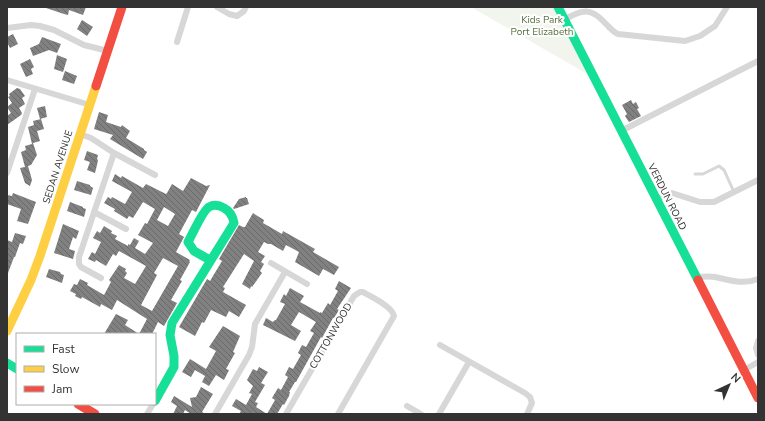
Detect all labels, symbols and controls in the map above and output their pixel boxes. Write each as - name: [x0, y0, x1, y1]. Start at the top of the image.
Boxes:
- park label: Kids Park Port Elizabeth: [511, 13, 573, 39]
- street label: SEDAN AVENUE: [40, 128, 77, 206]
- street label: VERDUN ROAD: [644, 160, 690, 233]
- street label: COTTONWOOD: [306, 300, 356, 372]
- legend: [16, 333, 156, 405]
- text: Fast: [52, 341, 75, 357]
- text: Slow: [52, 361, 80, 377]
- north arrow: [709, 365, 749, 405]
- text: N: [727, 370, 744, 386]
- text: Jam: [51, 381, 73, 397]

